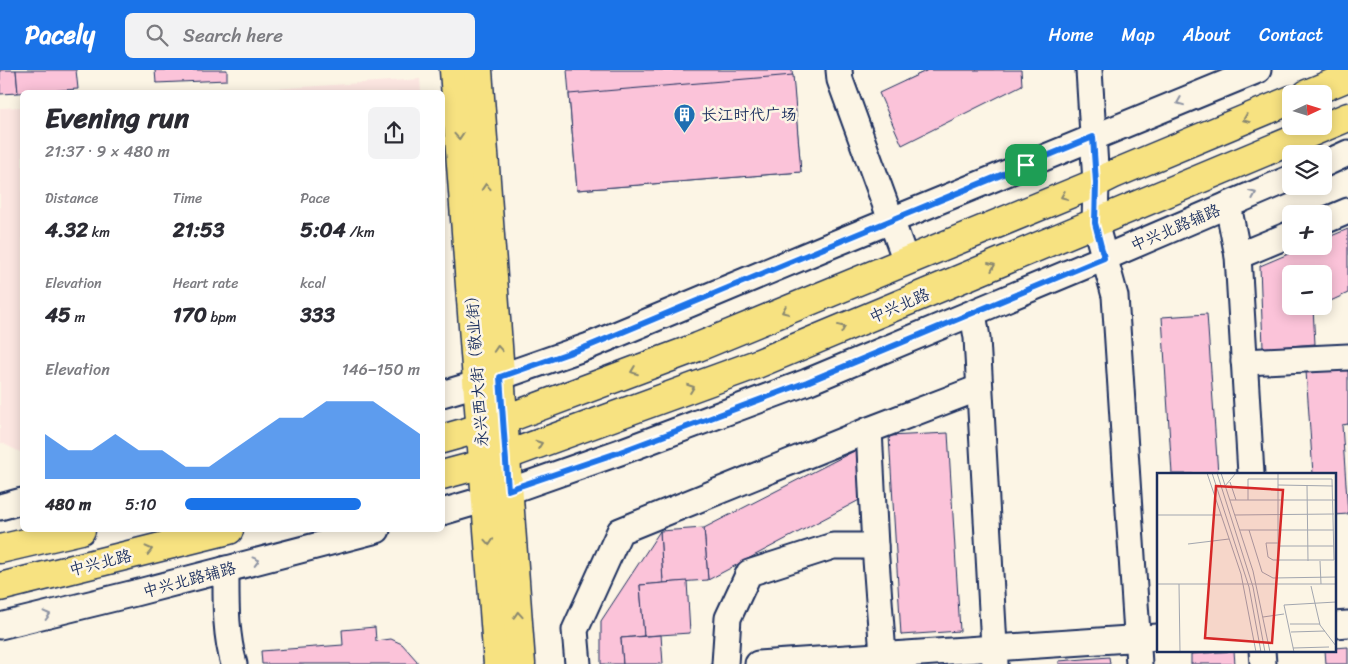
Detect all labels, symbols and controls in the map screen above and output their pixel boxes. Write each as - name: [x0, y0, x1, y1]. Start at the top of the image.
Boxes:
- search box: [125, 13, 475, 58]
- text: Pacely: [25, 14, 95, 56]
- text: Search here: [183, 19, 283, 52]
- text: Home: [1049, 19, 1094, 51]
- text: Map: [1122, 19, 1155, 51]
- text: About: [1183, 19, 1231, 51]
- text: Contact: [1259, 19, 1323, 51]
- icon: search: [143, 21, 171, 49]
- north arrow: [1282, 85, 1332, 135]
- map controls: [1282, 85, 1332, 315]
- text: Evening run: [45, 93, 189, 142]
- one-way arrow: [1176, 96, 1185, 106]
- place label: 长江时代广场: [701, 100, 797, 129]
- building icon: 长江时代广场: [673, 102, 697, 133]
- button: share: [368, 107, 420, 159]
- one-way arrow: [1242, 113, 1251, 123]
- one-way arrow: [453, 132, 464, 140]
- text: 21:37 · 9 × 480 m: [45, 137, 170, 166]
- pin: [1005, 144, 1047, 186]
- button: layers: [1282, 145, 1332, 195]
- icon: arrive: [1012, 151, 1040, 179]
- one-way arrow: [481, 182, 492, 190]
- text: Distance: [45, 186, 98, 211]
- text: Time: [173, 186, 202, 211]
- text: Pace: [300, 186, 330, 211]
- one-way arrow: [1060, 190, 1069, 200]
- one-way arrow: [1248, 190, 1257, 200]
- street label: 中兴北路辅路: [1125, 195, 1225, 260]
- button: +: [1282, 205, 1332, 255]
- text: 4.32: [45, 211, 88, 249]
- text: 21:53: [173, 211, 224, 249]
- text: 5:04: [300, 211, 346, 249]
- text: km: [88, 220, 110, 245]
- text: /km: [346, 220, 375, 245]
- one-way arrow: [987, 261, 996, 272]
- button: −: [1282, 265, 1332, 315]
- text: Elevation: [45, 271, 102, 296]
- text: Heart rate: [173, 271, 238, 296]
- text: kcal: [300, 271, 326, 296]
- street label: 中兴北路: [864, 280, 934, 331]
- street label: 永兴西大街（敬业街）: [456, 286, 497, 448]
- text: 45: [45, 296, 71, 334]
- text: 170: [173, 296, 207, 334]
- text: 333: [300, 296, 335, 334]
- text: m: [71, 305, 85, 330]
- text: bpm: [207, 305, 236, 330]
- one-way arrow: [781, 305, 790, 315]
- one-way arrow: [837, 324, 846, 335]
- one-way arrow: [493, 344, 504, 352]
- text: Elevation: [45, 355, 110, 384]
- text: 146–150 m: [342, 355, 420, 384]
- one-way arrow: [630, 365, 638, 375]
- one-way arrow: [687, 384, 695, 394]
- one-way arrow: [534, 440, 542, 450]
- inset map: [1157, 473, 1336, 652]
- text: 480 m: [45, 490, 91, 519]
- text: 5:10: [125, 490, 157, 519]
- one-way arrow: [483, 539, 494, 547]
- street label: 中兴北路: [66, 541, 135, 584]
- one-way arrow: [145, 545, 154, 556]
- street label: 中兴北路辅路: [139, 553, 239, 606]
- one-way arrow: [251, 557, 259, 567]
- one-way arrow: [43, 610, 51, 620]
- one-way arrow: [512, 611, 523, 619]

